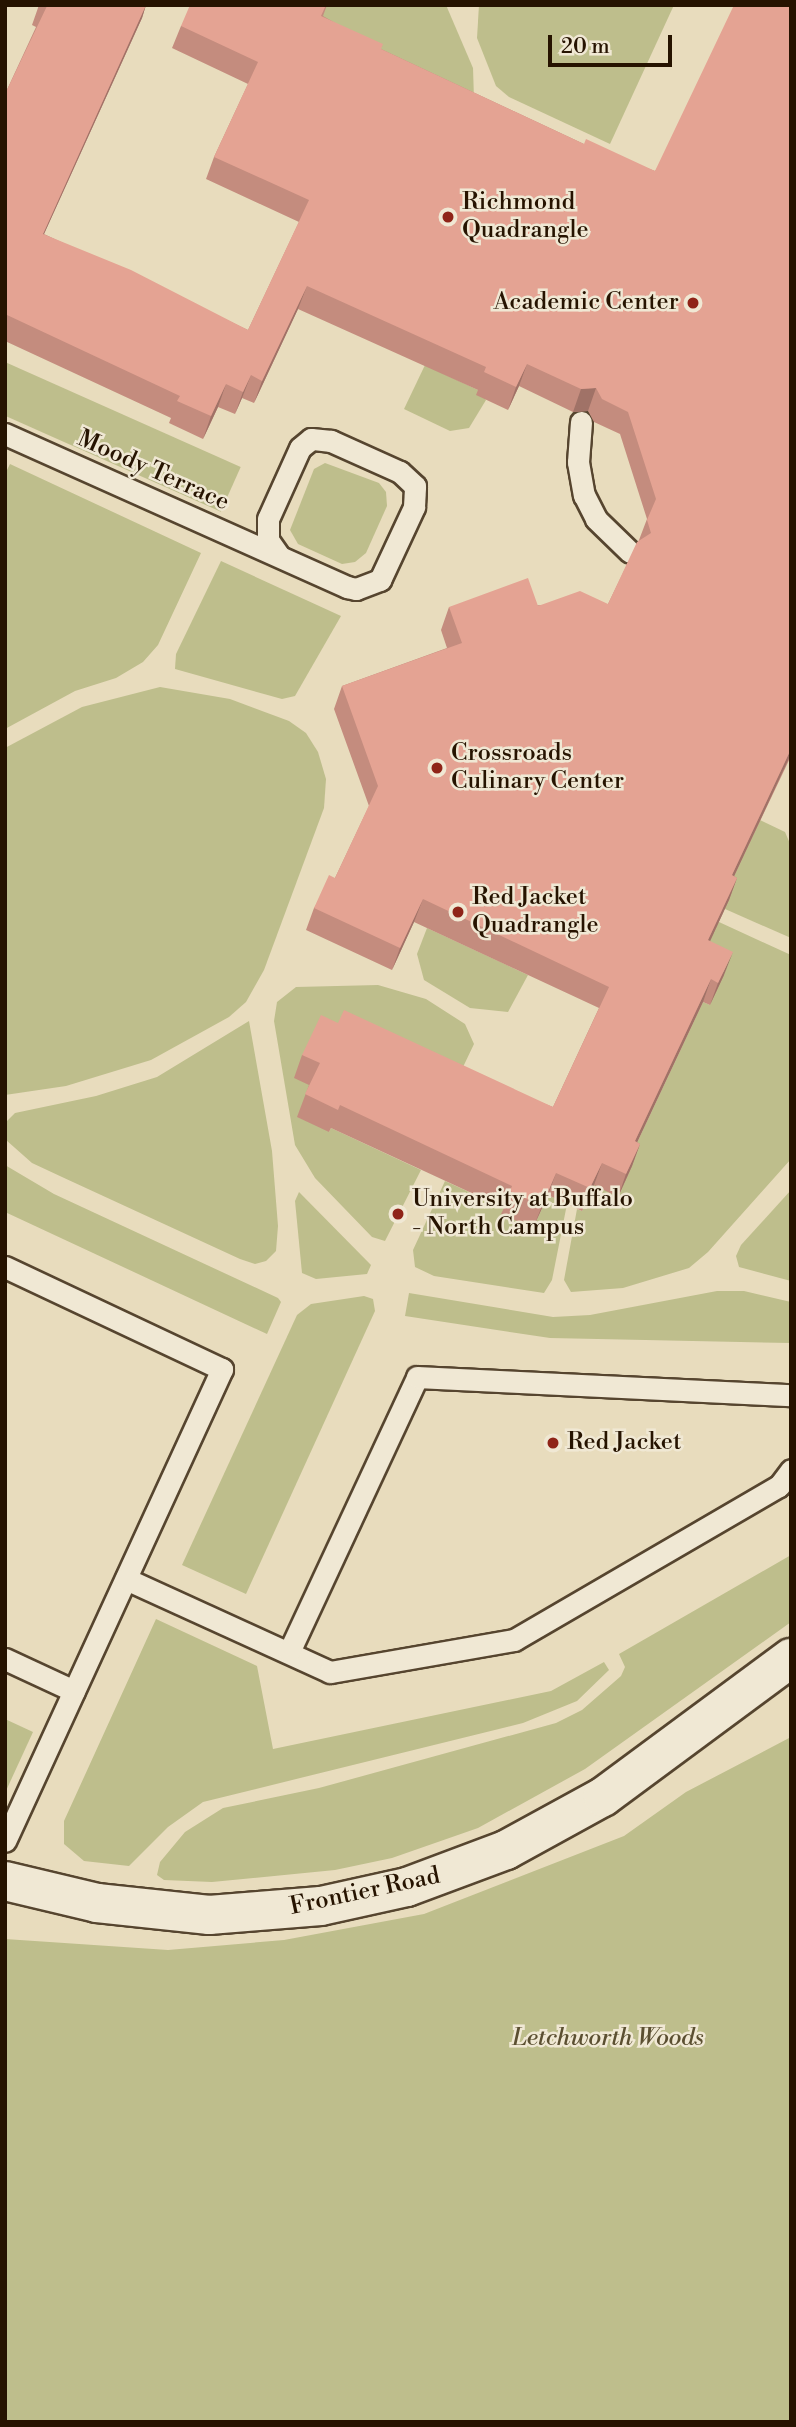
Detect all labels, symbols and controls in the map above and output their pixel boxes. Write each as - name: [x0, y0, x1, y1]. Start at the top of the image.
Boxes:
- scale bar: [551, 21, 675, 65]
- text: 20 m: [561, 34, 610, 60]
- place label: Richmond Quadrangle: [462, 189, 589, 245]
- marker: Richmond Quadrangle: [440, 209, 456, 225]
- place label: Academic Center: [493, 289, 679, 317]
- marker: Academic Center: [685, 295, 701, 311]
- street label: Moody Terrace: [73, 425, 233, 517]
- place label: Crossroads Culinary Center: [451, 740, 624, 796]
- marker: Crossroads Culinary Center: [429, 760, 445, 776]
- place label: Red Jacket Quadrangle: [472, 884, 599, 940]
- marker: Red Jacket Quadrangle: [450, 904, 466, 920]
- place label: University at Buffalo - North Campus: [412, 1186, 633, 1242]
- marker: University at Buffalo - North Campus: [390, 1206, 406, 1222]
- place label: Red Jacket: [567, 1429, 681, 1457]
- marker: Red Jacket: [545, 1435, 561, 1451]
- street label: Frontier Road: [287, 1862, 443, 1922]
- park label: Letchworth Woods: [512, 2025, 704, 2053]

